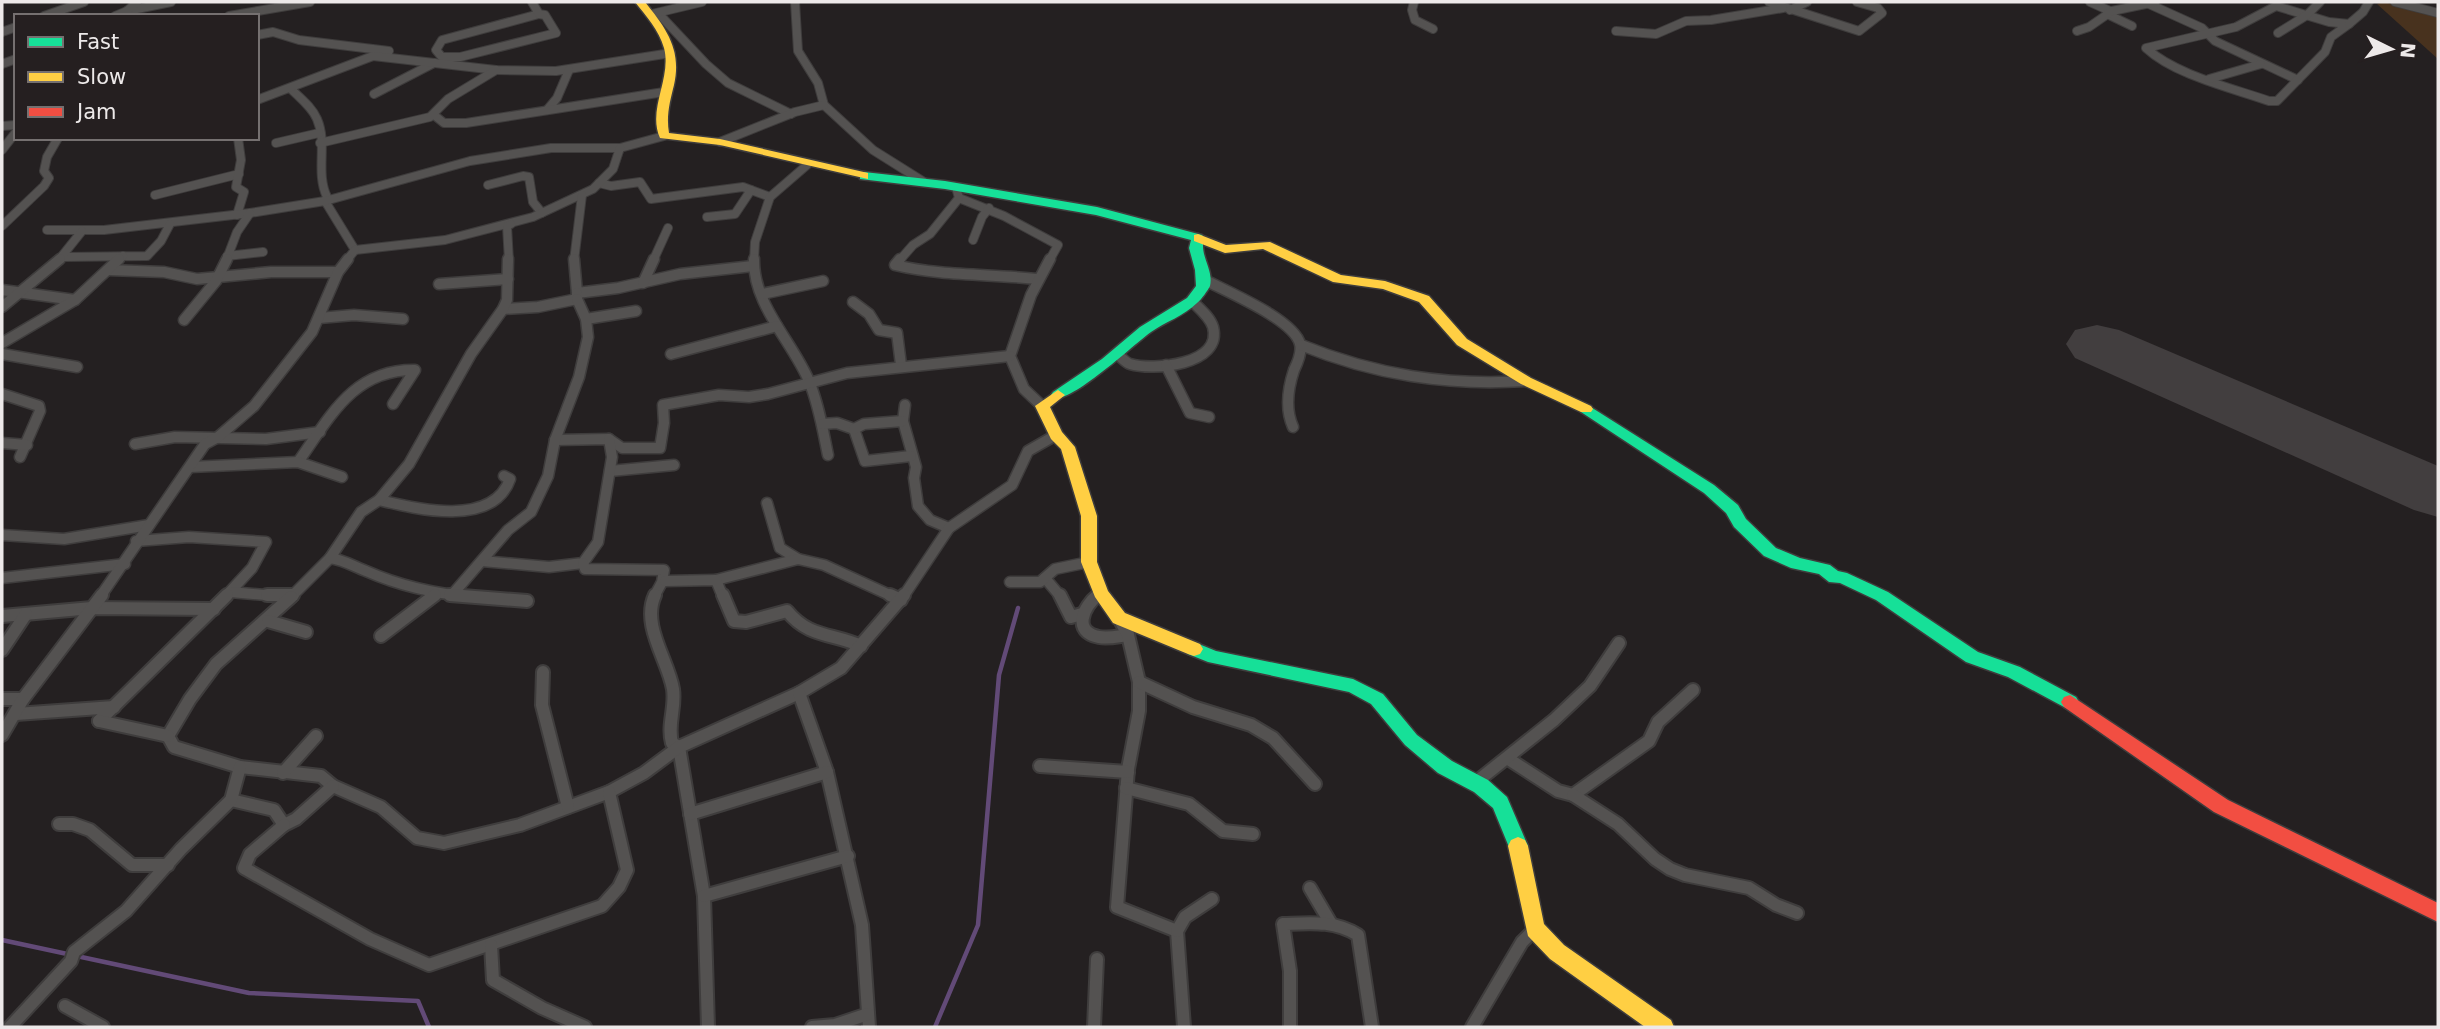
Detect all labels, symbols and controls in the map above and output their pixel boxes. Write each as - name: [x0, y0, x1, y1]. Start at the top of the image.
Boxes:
- legend: [14, 14, 259, 140]
- north arrow: [2356, 14, 2426, 84]
- text: Fast: [77, 30, 119, 54]
- text: N: [2396, 42, 2420, 59]
- text: Slow: [77, 65, 126, 89]
- text: Jam: [75, 100, 117, 124]

